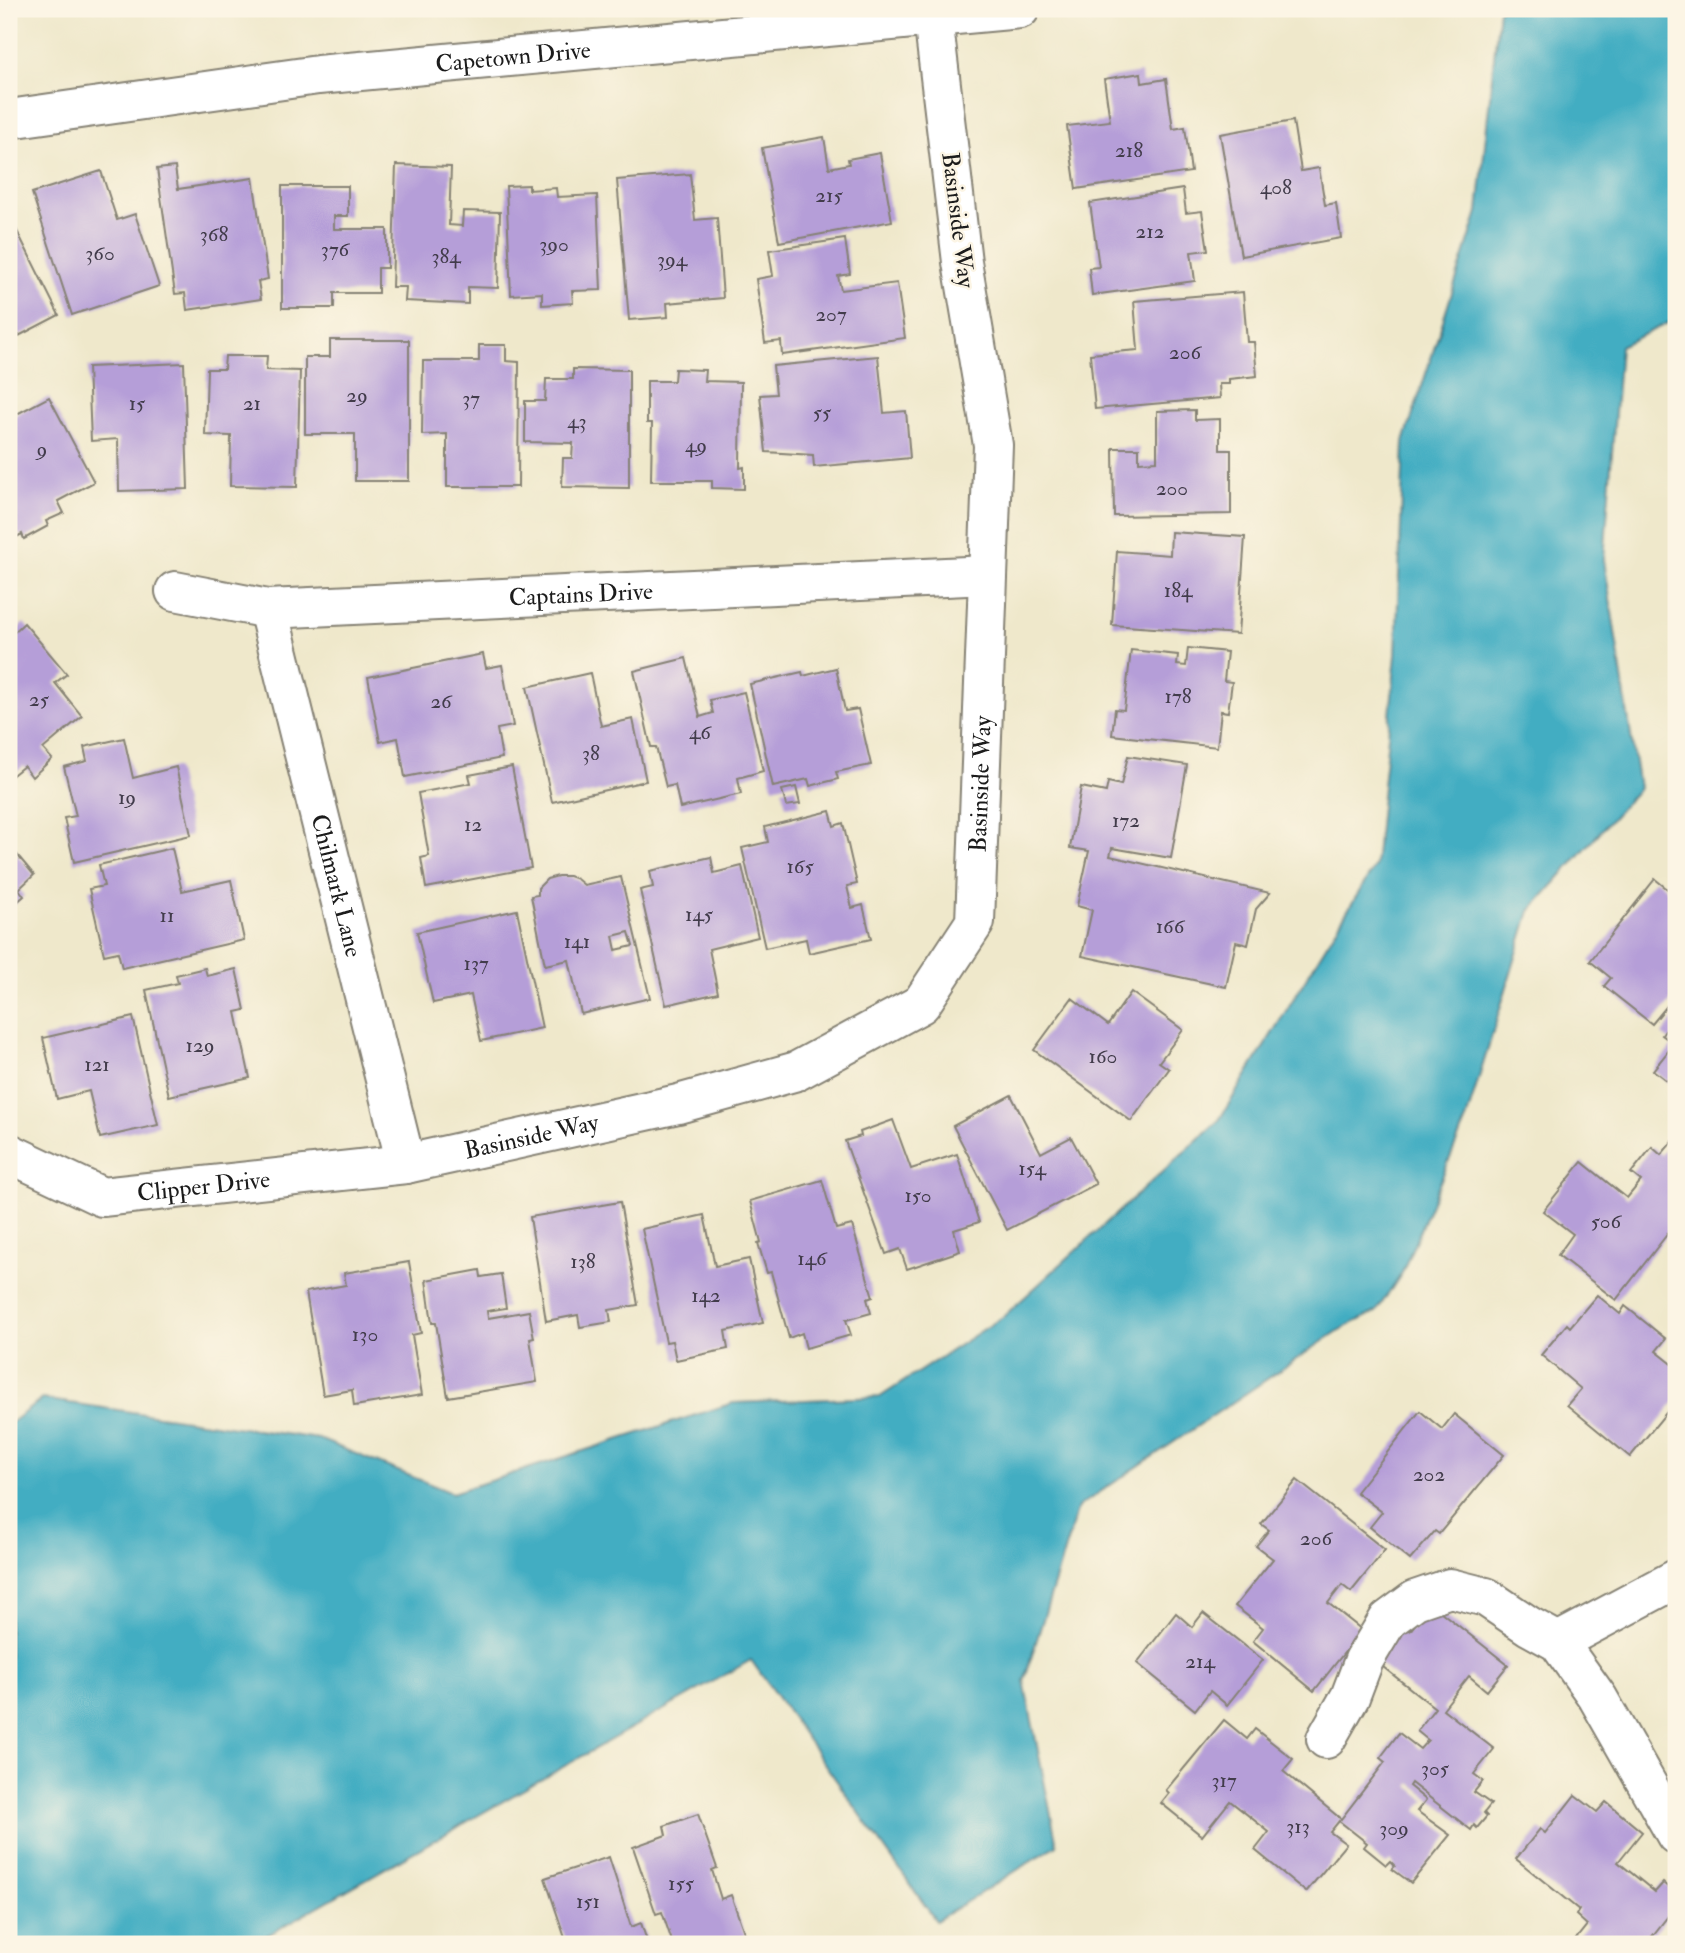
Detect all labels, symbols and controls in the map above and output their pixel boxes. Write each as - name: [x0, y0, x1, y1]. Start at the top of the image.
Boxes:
- street label: Capetown Drive: [434, 34, 592, 79]
- house number: 218: [1115, 137, 1143, 164]
- street label: Basinside Way: [934, 150, 982, 290]
- house number: 408: [1260, 174, 1292, 201]
- house number: 215: [815, 182, 843, 209]
- house number: 212: [1136, 218, 1164, 245]
- house number: 368: [200, 221, 228, 248]
- house number: 390: [539, 231, 569, 258]
- house number: 376: [321, 236, 351, 263]
- house number: 360: [85, 240, 115, 267]
- house number: 384: [431, 243, 462, 270]
- house number: 394: [657, 246, 689, 273]
- house number: 207: [815, 301, 847, 328]
- house number: 206: [1169, 339, 1202, 366]
- house number: 29: [346, 382, 368, 409]
- house number: 37: [462, 385, 480, 412]
- house number: 15: [129, 390, 146, 417]
- house number: 21: [243, 390, 261, 417]
- house number: 55: [813, 399, 832, 426]
- house number: 43: [567, 408, 587, 435]
- house number: 49: [685, 432, 707, 459]
- house number: 9: [35, 436, 47, 463]
- house number: 200: [1156, 475, 1188, 502]
- street label: Captains Drive: [508, 575, 654, 613]
- house number: 184: [1164, 577, 1194, 604]
- house number: 178: [1165, 683, 1192, 710]
- house number: 25: [29, 686, 50, 713]
- house number: 26: [430, 688, 453, 715]
- street label: Basinside Way: [962, 715, 998, 853]
- house number: 46: [689, 719, 712, 746]
- house number: 38: [582, 740, 600, 767]
- house number: 19: [118, 784, 136, 811]
- house number: 172: [1112, 807, 1140, 834]
- street label: Chilmark Lane: [304, 811, 369, 960]
- house number: 12: [464, 811, 482, 838]
- house number: 165: [786, 853, 814, 880]
- house number: 145: [685, 901, 714, 928]
- house number: 11: [160, 902, 175, 929]
- house number: 166: [1156, 913, 1186, 940]
- house number: 141: [564, 928, 590, 955]
- house number: 137: [463, 950, 489, 977]
- house number: 129: [186, 1032, 214, 1059]
- house number: 160: [1089, 1043, 1117, 1070]
- house number: 121: [84, 1051, 110, 1078]
- street label: Basinside Way: [461, 1106, 602, 1166]
- house number: 154: [1018, 1155, 1047, 1182]
- street label: Clipper Drive: [136, 1163, 271, 1209]
- house number: 150: [904, 1182, 932, 1209]
- house number: 506: [1591, 1208, 1623, 1235]
- house number: 146: [797, 1245, 828, 1272]
- house number: 138: [570, 1248, 596, 1275]
- house number: 142: [691, 1282, 721, 1309]
- house number: 130: [352, 1321, 378, 1348]
- house number: 202: [1413, 1461, 1445, 1488]
- house number: 206: [1300, 1525, 1333, 1552]
- house number: 214: [1185, 1648, 1216, 1675]
- house number: 305: [1421, 1755, 1450, 1782]
- house number: 317: [1211, 1767, 1237, 1794]
- house number: 313: [1286, 1813, 1310, 1840]
- house number: 309: [1379, 1815, 1409, 1842]
- house number: 155: [668, 1870, 695, 1897]
- house number: 151: [576, 1888, 600, 1915]

